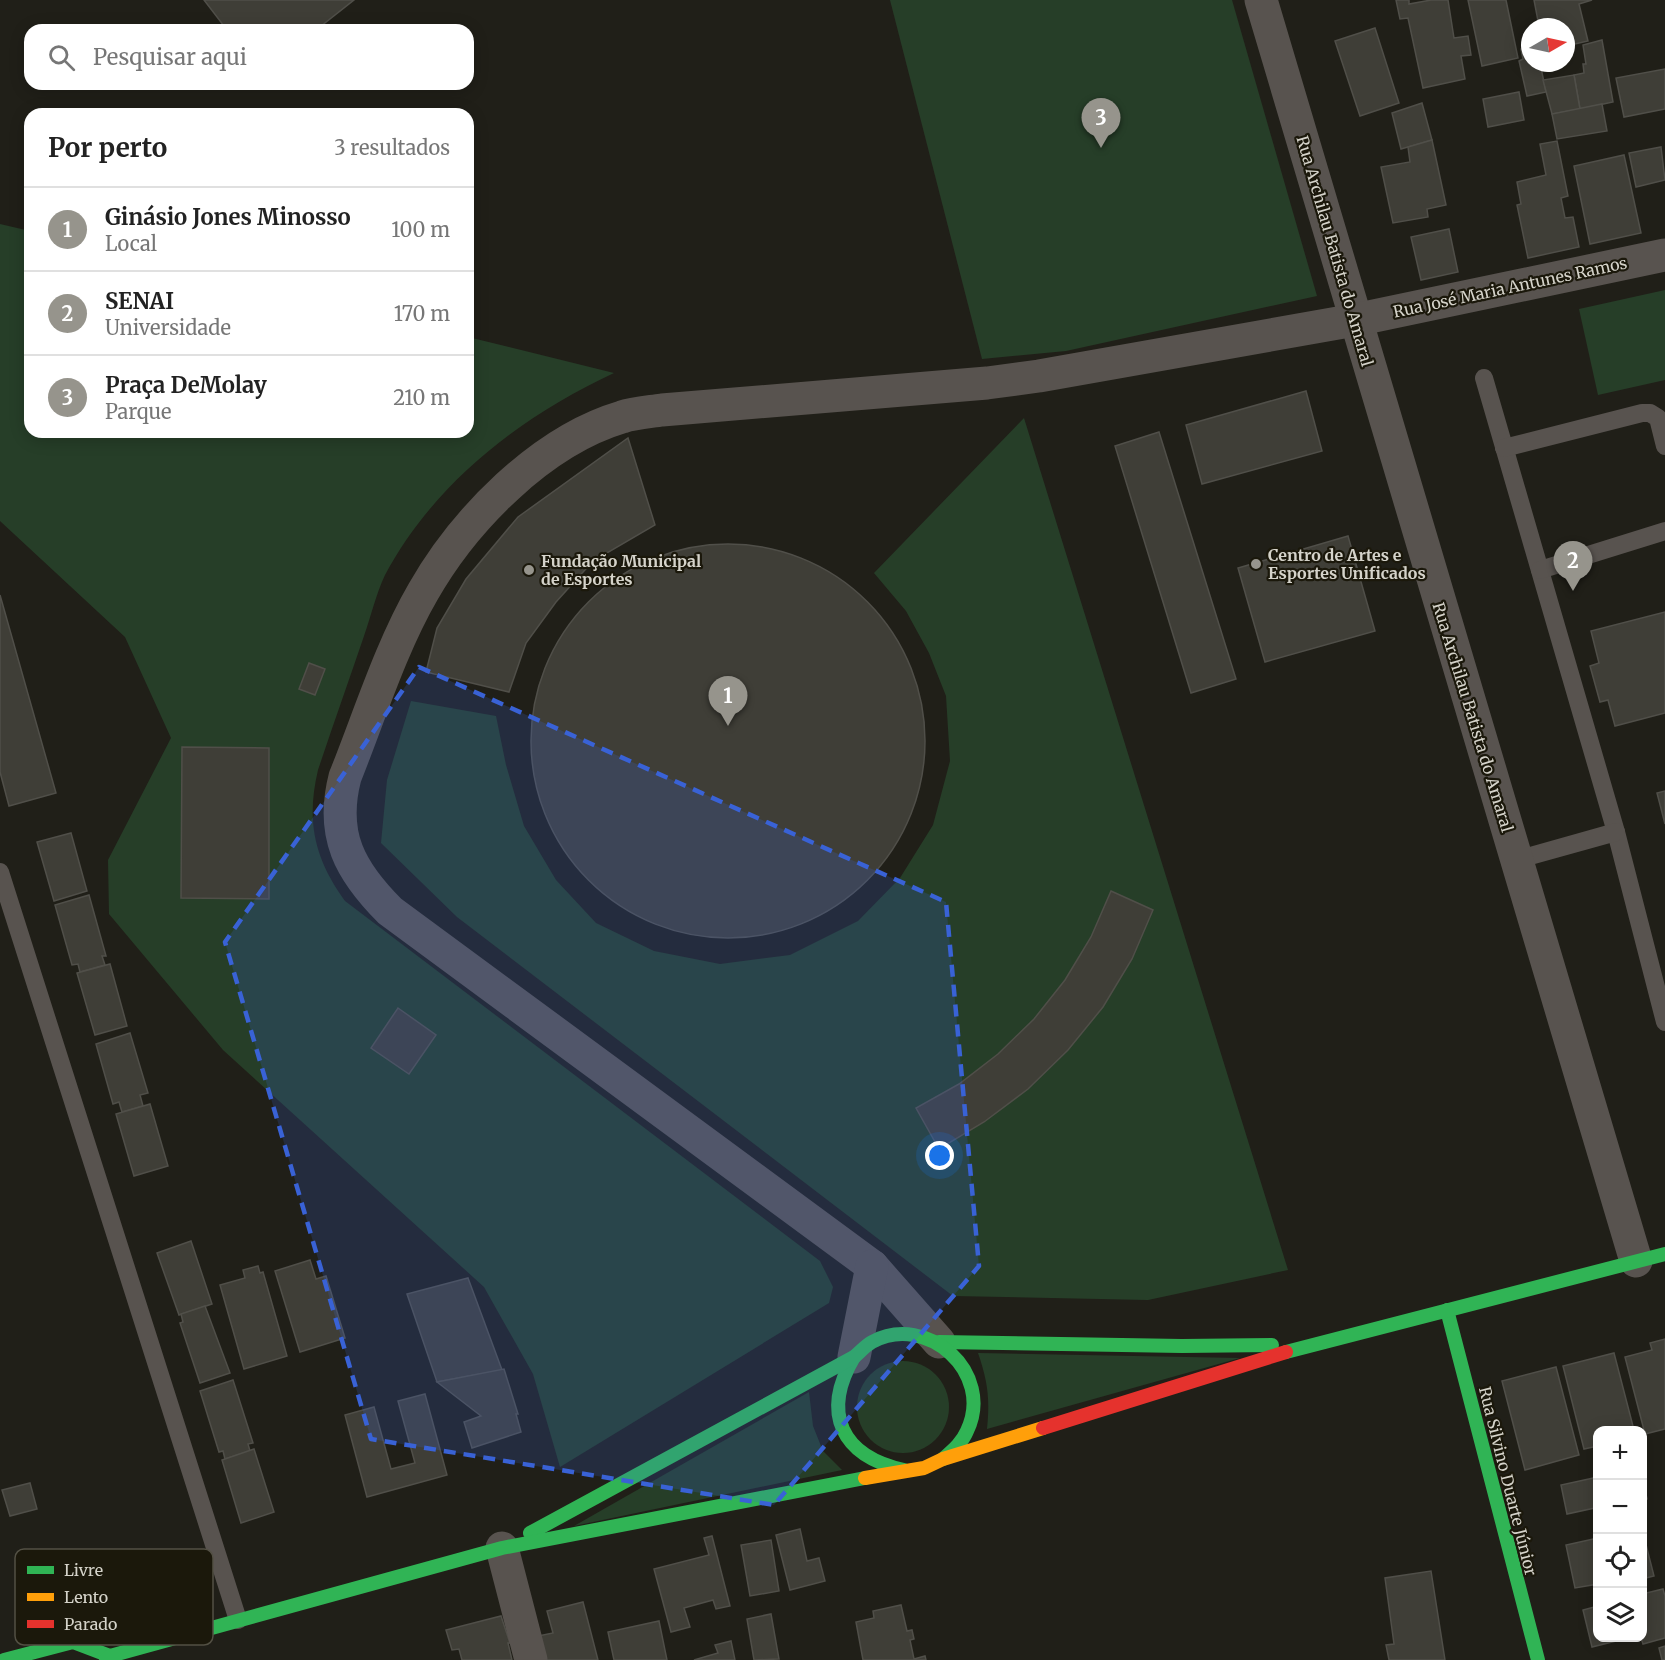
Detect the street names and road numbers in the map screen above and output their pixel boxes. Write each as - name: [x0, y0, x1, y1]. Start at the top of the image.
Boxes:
- street label: Rua Archilau Batista do Amaral: [1292, 133, 1378, 369]
- street label: Rua José Maria Antunes Ramos: [1391, 252, 1629, 322]
- street label: Rua Archilau Batista do Amaral: [1428, 600, 1518, 834]
- street label: Rua Silvino Duarte Júnior: [1475, 1384, 1541, 1578]

